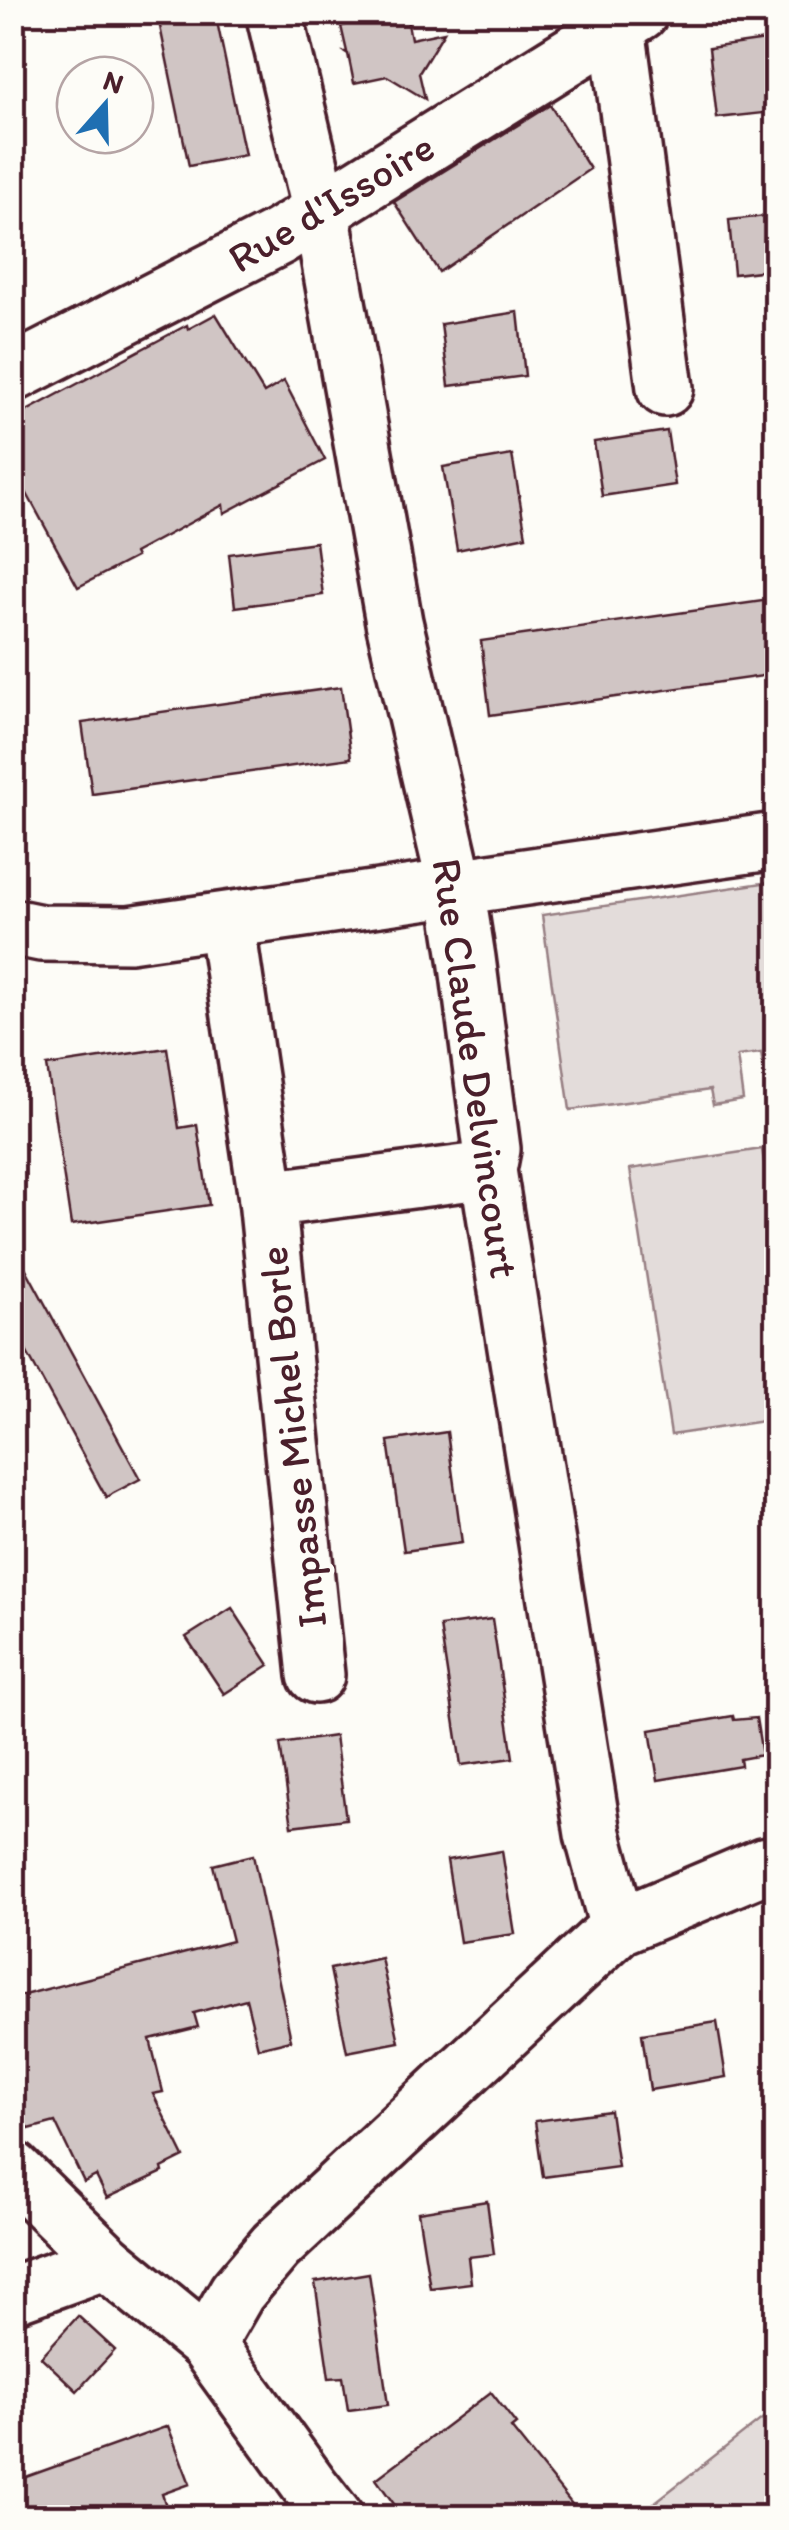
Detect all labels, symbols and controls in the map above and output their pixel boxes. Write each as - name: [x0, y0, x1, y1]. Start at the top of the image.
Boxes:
- north arrow: [55, 55, 155, 155]
- text: N: [99, 62, 128, 101]
- street label: Rue d'Issoire: [219, 121, 443, 283]
- street label: Rue Claude Delvincourt: [421, 855, 531, 1281]
- street label: Impasse Michel Borle: [247, 1244, 337, 1630]

